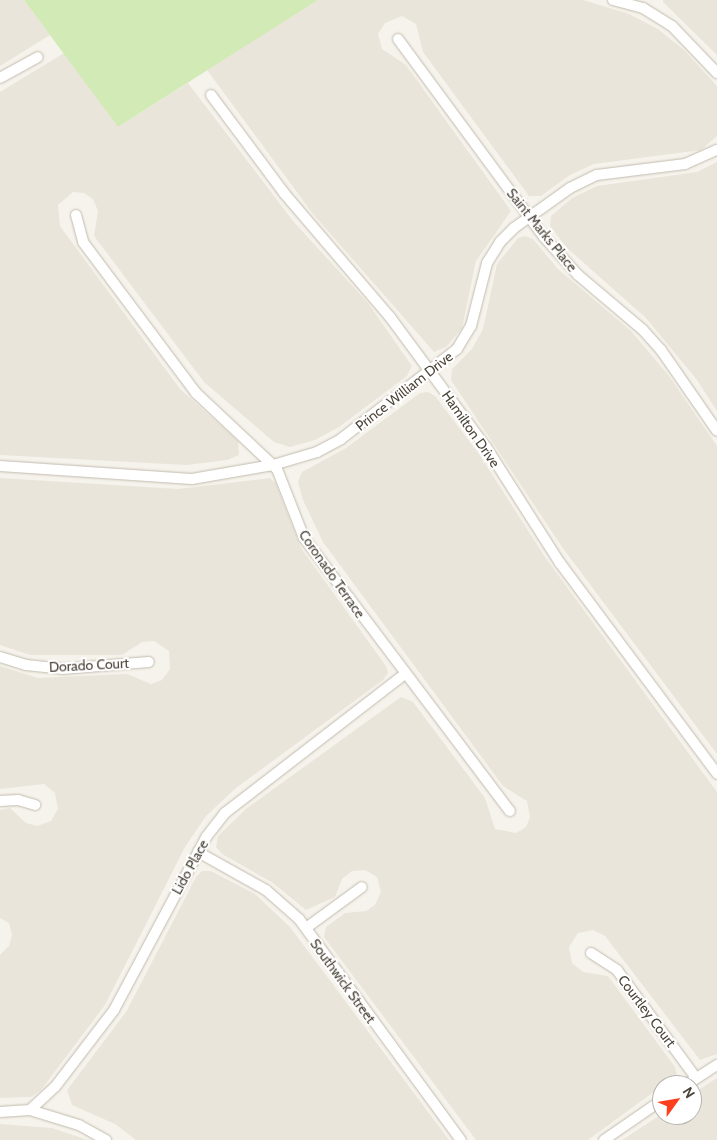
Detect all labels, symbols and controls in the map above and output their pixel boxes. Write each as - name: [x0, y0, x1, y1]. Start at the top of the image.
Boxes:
- street label: Saint Marks Place: [503, 185, 581, 275]
- street label: Prince William Drive: [352, 348, 456, 434]
- street label: Hamilton Drive: [438, 387, 504, 471]
- street label: Coronado Terrace: [295, 527, 369, 621]
- street label: Dorado Court: [49, 655, 129, 675]
- street label: Lido Place: [168, 837, 212, 897]
- street label: Southwick Street: [307, 935, 379, 1027]
- street label: Courtley Court: [614, 972, 680, 1050]
- north arrow: [652, 1075, 702, 1125]
- text: N: [679, 1084, 699, 1102]

